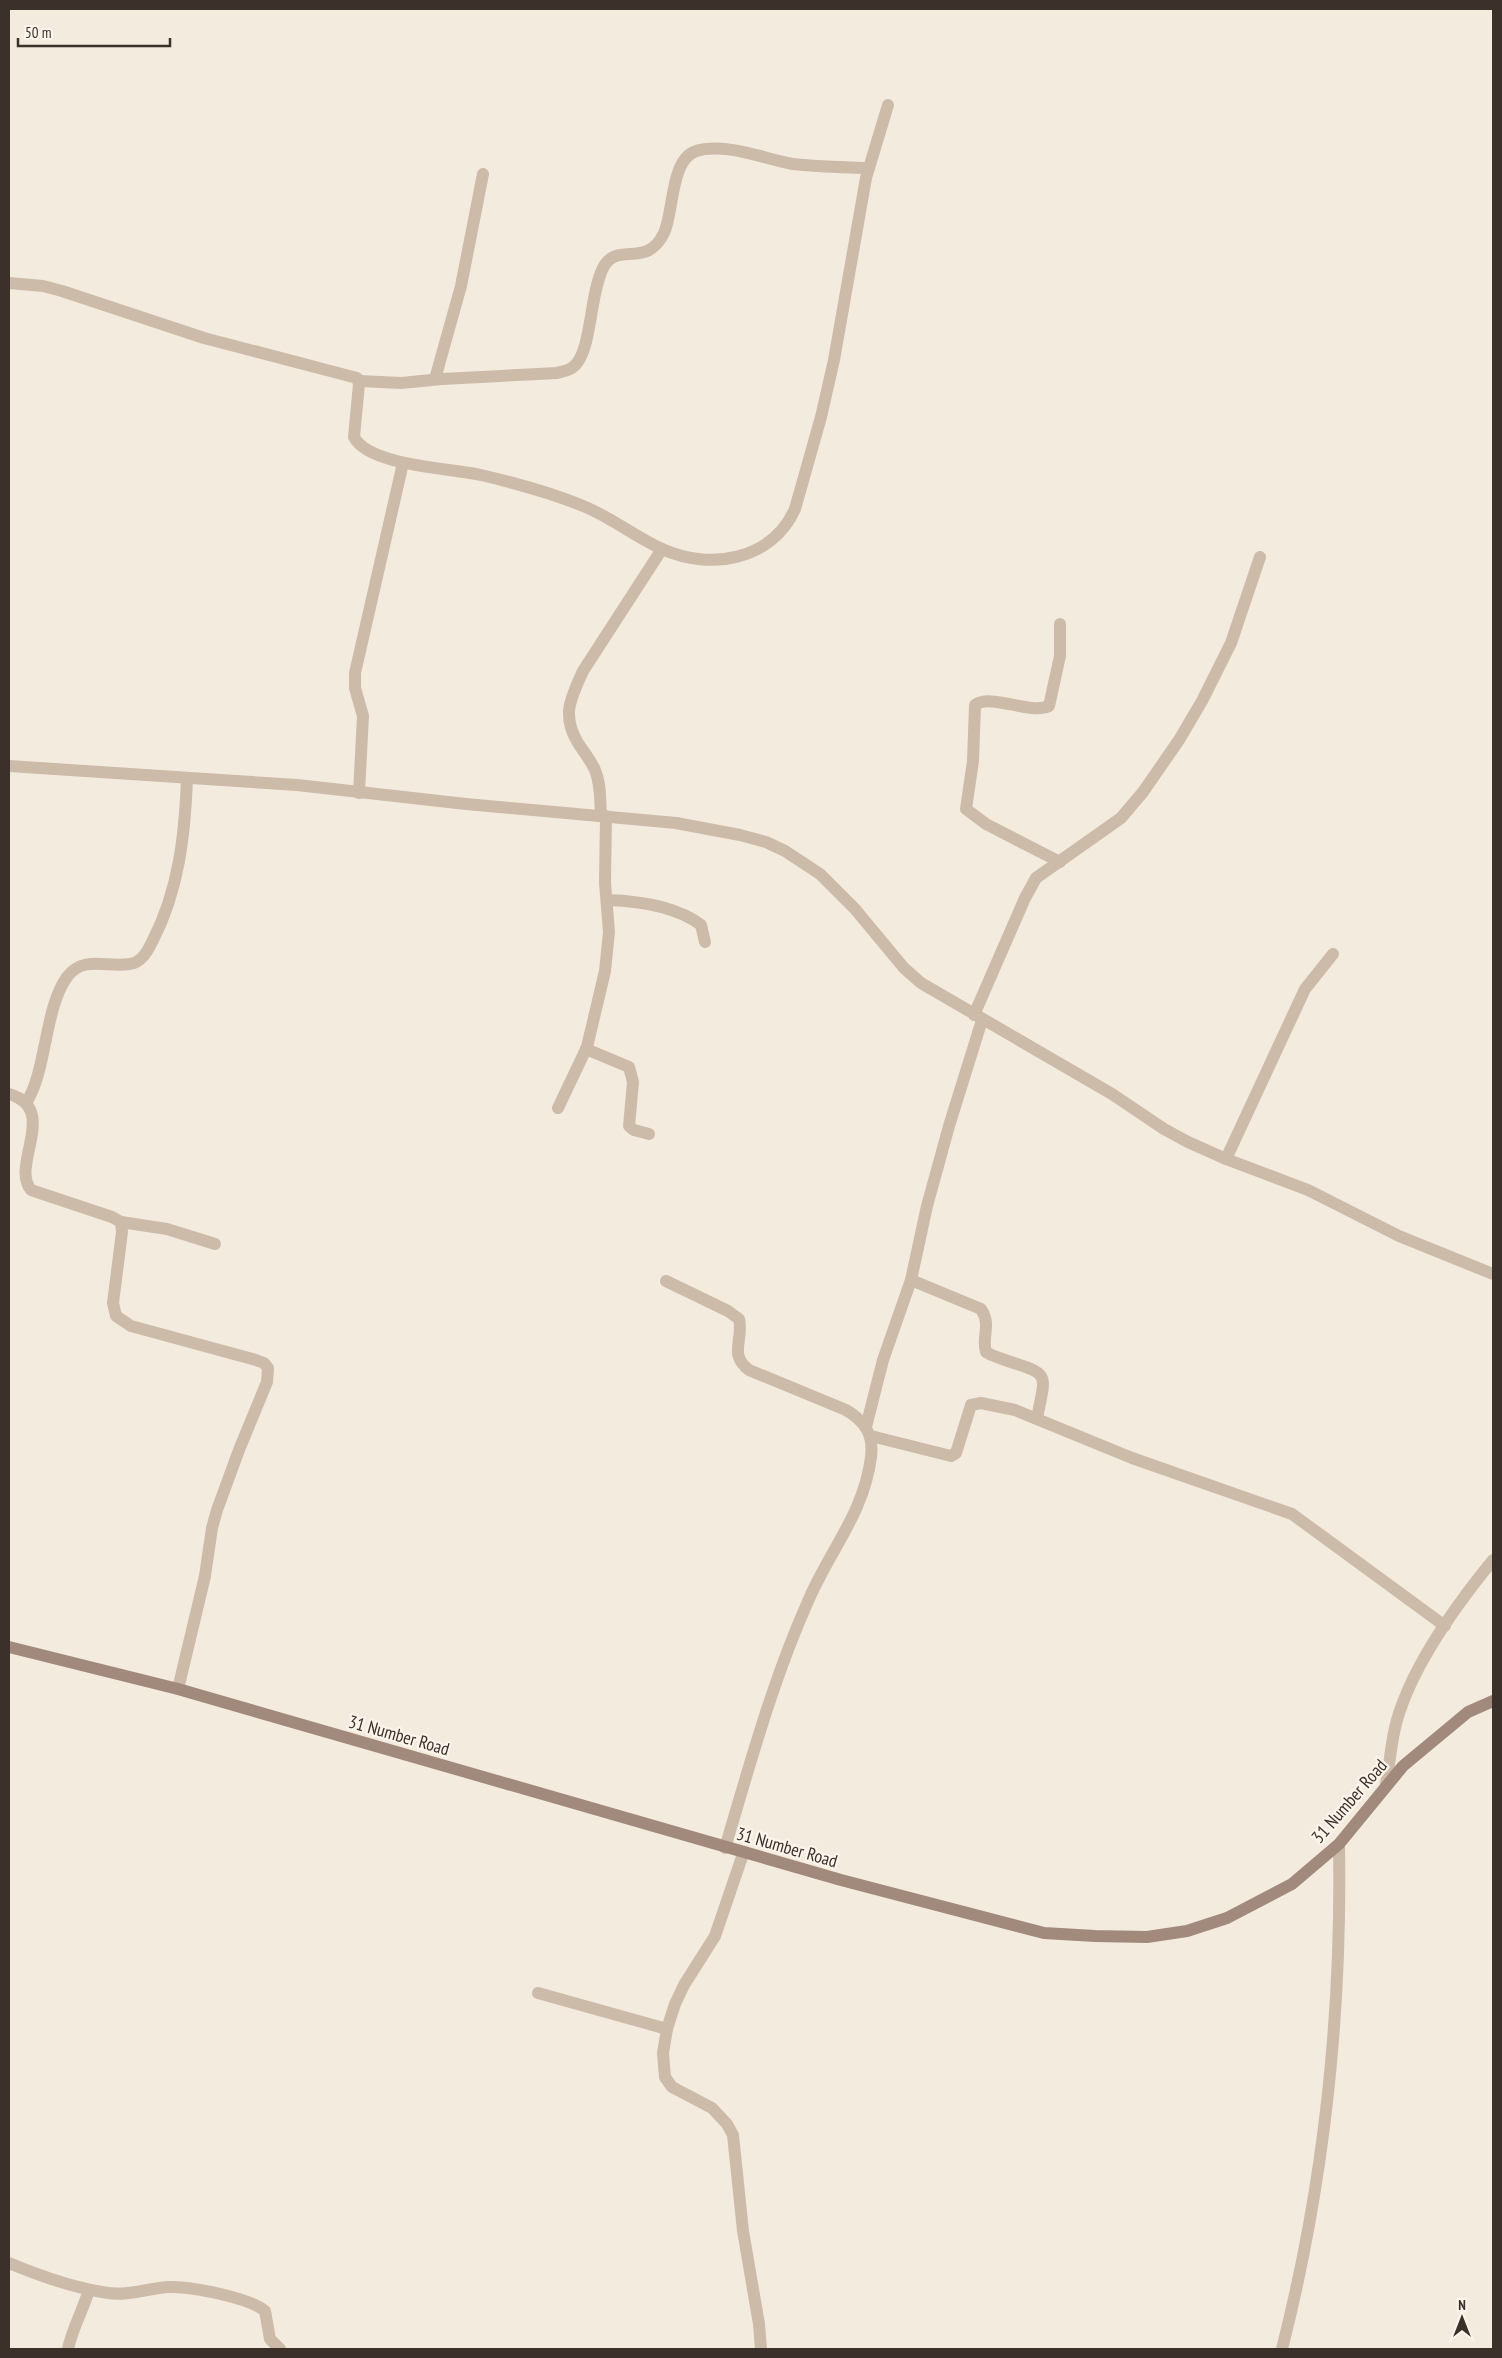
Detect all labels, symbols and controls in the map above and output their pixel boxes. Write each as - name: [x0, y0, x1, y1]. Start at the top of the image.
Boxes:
- scale bar: [18, 15, 170, 47]
- text: 50 m: [25, 23, 51, 42]
- street label: 31 Number Road: [346, 1710, 452, 1760]
- street label: 31 Number Road: [1306, 1754, 1392, 1848]
- street label: 31 Number Road: [734, 1822, 840, 1872]
- north arrow: [1437, 2293, 1487, 2343]
- text: N: [1458, 2296, 1466, 2314]

